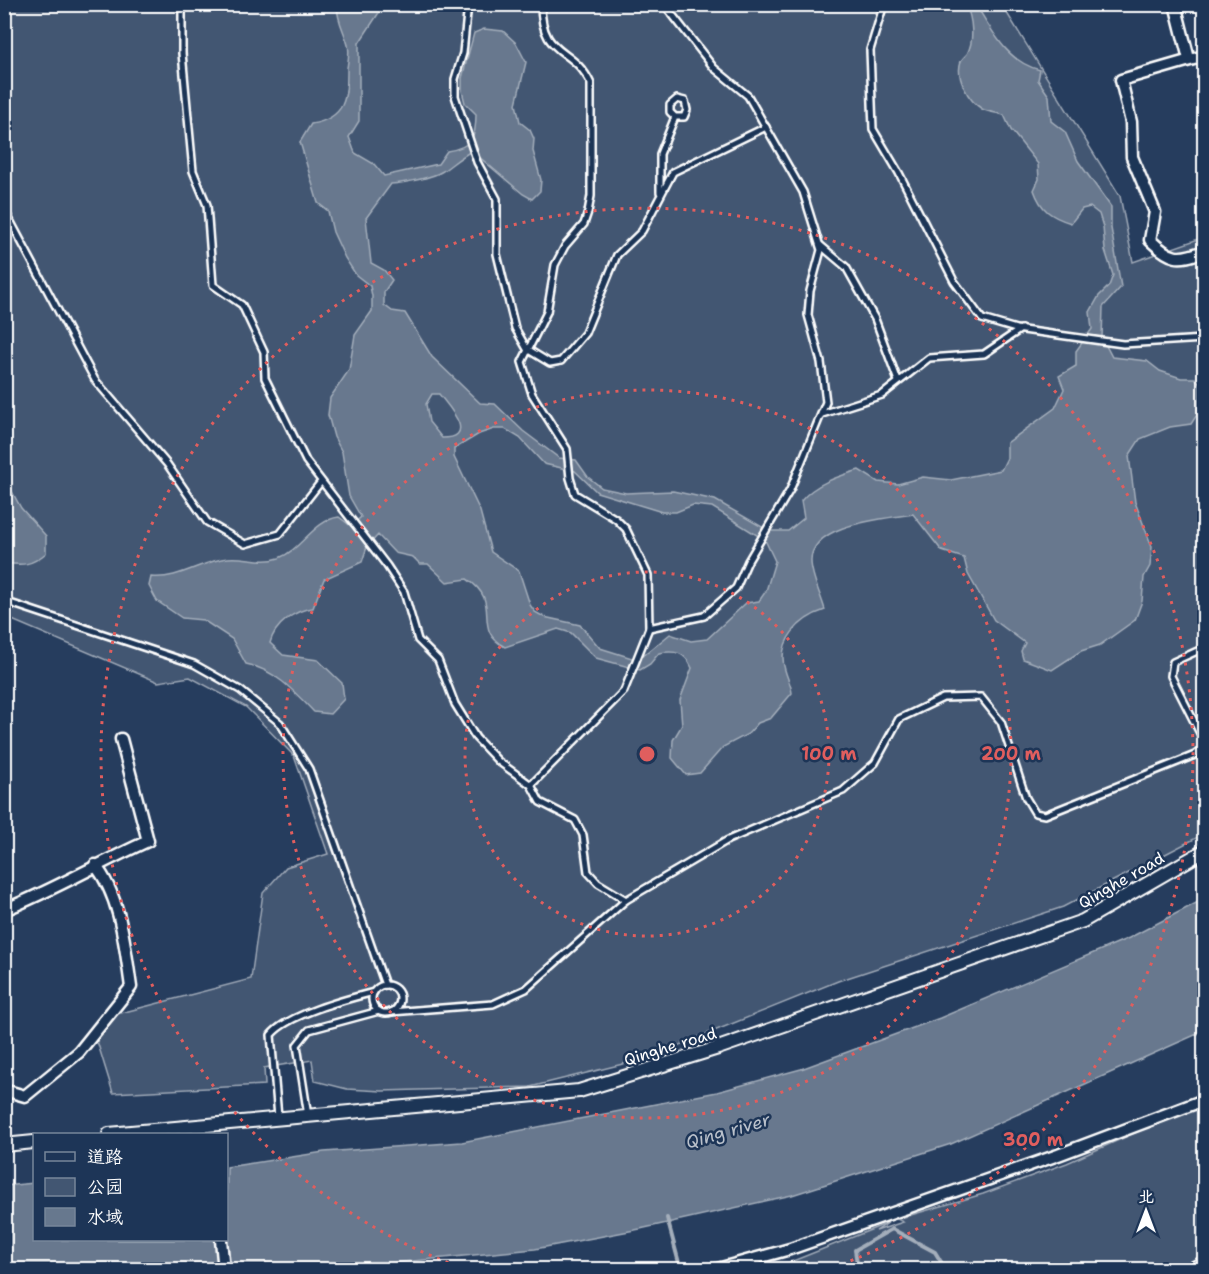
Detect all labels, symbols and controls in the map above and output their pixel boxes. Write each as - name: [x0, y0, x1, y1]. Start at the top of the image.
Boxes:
- text: 100 m: [801, 742, 857, 766]
- text: 200 m: [981, 742, 1042, 766]
- centre of rings: [637, 744, 657, 764]
- street label: Qinghe road: [1074, 847, 1168, 914]
- street label: Qinghe road: [621, 1022, 719, 1071]
- water label: Qing river: [683, 1107, 774, 1155]
- text: 300 m: [1003, 1128, 1064, 1152]
- legend: [33, 1133, 228, 1241]
- text: 道路: [87, 1145, 123, 1169]
- text: 公园: [87, 1175, 123, 1199]
- north arrow: [1116, 1181, 1176, 1241]
- text: 北: [1138, 1186, 1154, 1207]
- text: 水域: [87, 1205, 123, 1229]

